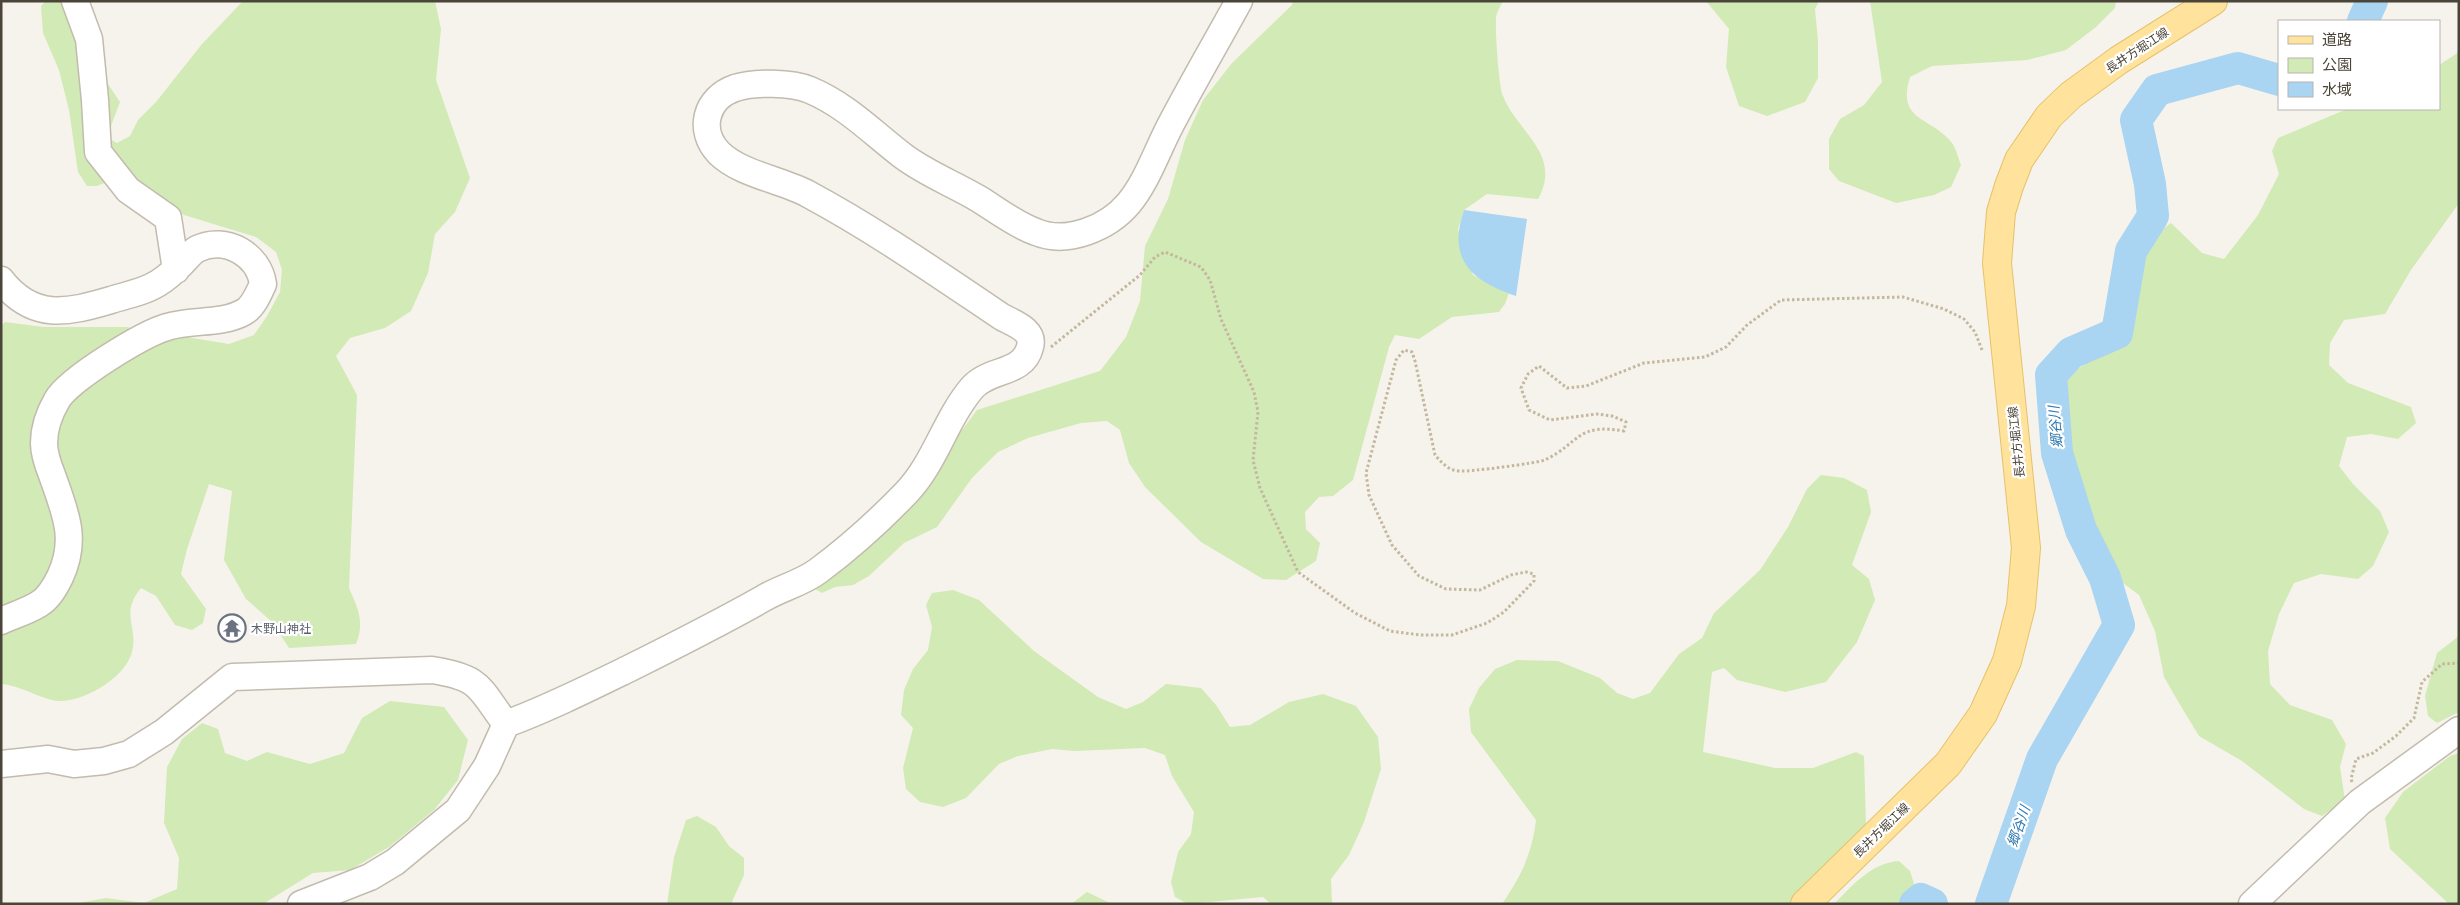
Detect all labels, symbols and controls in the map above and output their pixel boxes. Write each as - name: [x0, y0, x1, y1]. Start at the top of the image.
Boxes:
- legend: [2278, 20, 2440, 110]
- street label: 長井方堀江線: [2103, 24, 2171, 76]
- text: 道路: [2322, 30, 2352, 48]
- text: 公園: [2322, 55, 2352, 73]
- text: 水域: [2322, 80, 2352, 98]
- water label: 郷谷川: [2045, 403, 2065, 449]
- street label: 長井方堀江線: [2005, 405, 2027, 479]
- temple icon: 木野山神社: [217, 613, 247, 643]
- place label: 木野山神社: [251, 621, 311, 636]
- street label: 長井方堀江線: [1850, 800, 1912, 860]
- water label: 郷谷川: [2003, 801, 2034, 849]

